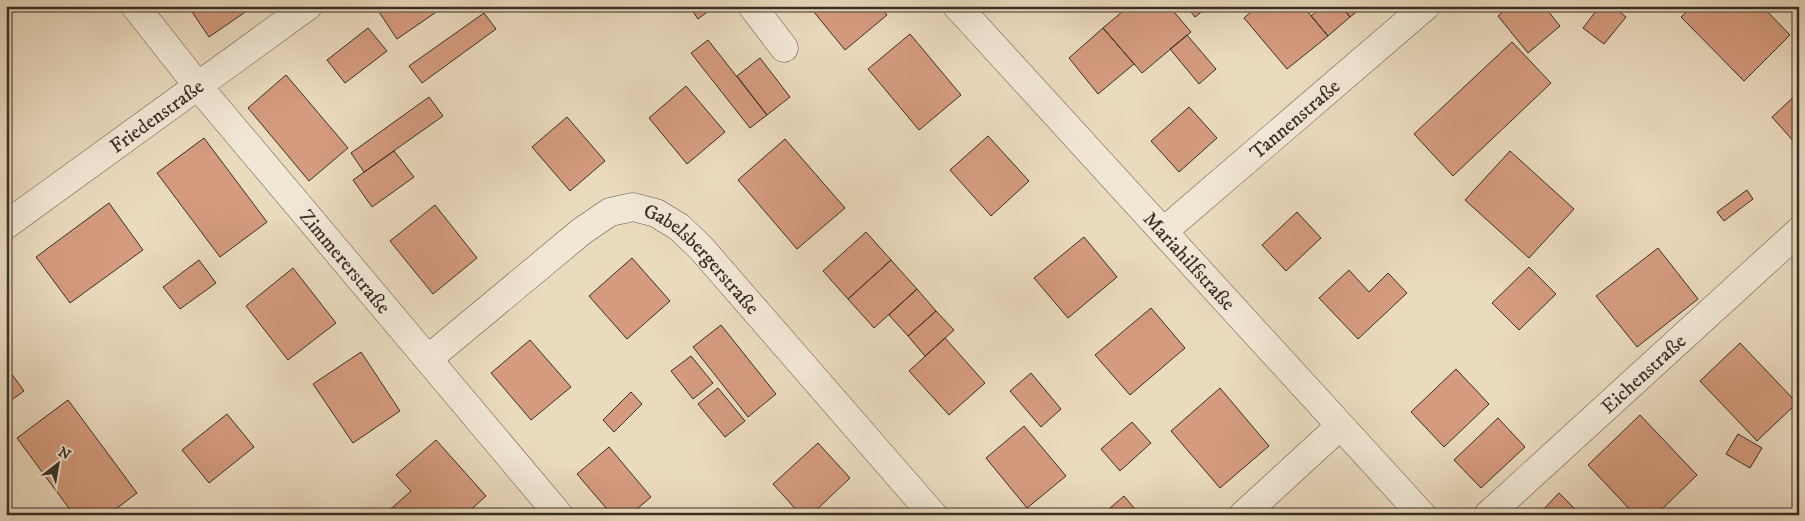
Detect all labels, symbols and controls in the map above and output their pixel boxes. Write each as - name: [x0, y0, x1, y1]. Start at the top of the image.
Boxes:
- street label: Tannenstraße: [1245, 74, 1346, 166]
- street label: Friedenstraße: [105, 75, 209, 160]
- street label: Gabelsbergerstraße: [641, 199, 764, 320]
- street label: Zimmererstraße: [293, 205, 395, 320]
- street label: Mariahilfstraße: [1137, 207, 1240, 316]
- street label: Eichenstraße: [1596, 329, 1692, 420]
- north arrow: [32, 438, 82, 488]
- text: N: [55, 443, 74, 465]

